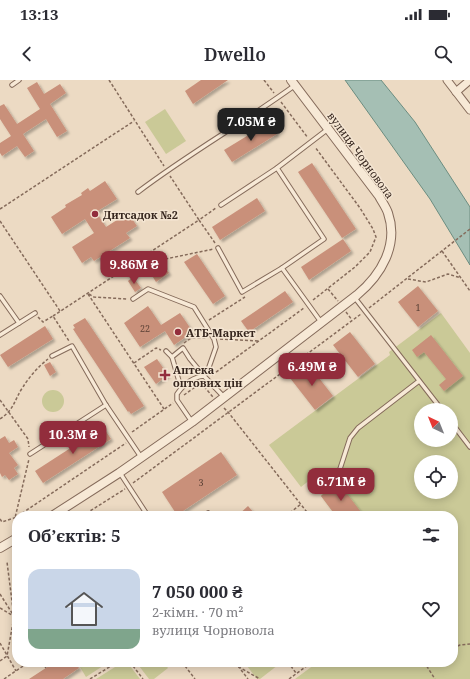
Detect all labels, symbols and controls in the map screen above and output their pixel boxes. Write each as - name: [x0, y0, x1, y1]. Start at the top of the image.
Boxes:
- text: 13:13: [20, 4, 58, 24]
- text: Dwello: [204, 42, 266, 66]
- icon: back: [16, 43, 38, 65]
- icon: search: [432, 43, 454, 65]
- pin: 7.05M ₴: [214, 108, 288, 142]
- street label: вулиця Чорновола: [324, 109, 398, 201]
- text: 7.05M ₴: [226, 112, 276, 130]
- place label: Дитсадок №2: [103, 207, 178, 222]
- marker: Дитсадок №2: [90, 209, 100, 219]
- pin: 9.86M ₴: [97, 251, 171, 285]
- text: 9.86M ₴: [109, 255, 159, 273]
- house number: 1: [415, 301, 421, 314]
- house number: 22: [140, 322, 150, 335]
- place label: АТБ-Маркет: [186, 325, 256, 340]
- marker: АТБ-Маркет: [173, 327, 183, 337]
- pin: 6.49M ₴: [275, 353, 349, 387]
- text: 6.49M ₴: [287, 357, 337, 375]
- place label: Аптека оптових цін: [173, 362, 243, 390]
- marker: Аптека оптових цін: [160, 370, 170, 380]
- north arrow: [414, 403, 458, 447]
- map controls: [414, 403, 458, 499]
- pin: 10.3M ₴: [36, 421, 110, 455]
- text: 10.3M ₴: [48, 425, 98, 443]
- button: locate: [414, 455, 458, 499]
- pin: 6.71M ₴: [304, 468, 378, 502]
- text: 6.71M ₴: [316, 472, 366, 490]
- house number: 3: [198, 476, 204, 489]
- text: Об’єктів: 5: [28, 524, 121, 547]
- icon: filters: [420, 524, 442, 546]
- text: 7 050 000 ₴: [152, 580, 242, 603]
- icon: home: [60, 585, 108, 633]
- icon: heart: [420, 598, 442, 620]
- text: 2-кімн. · 70 m²: [152, 603, 244, 621]
- text: вулиця Чорновола: [152, 621, 275, 639]

